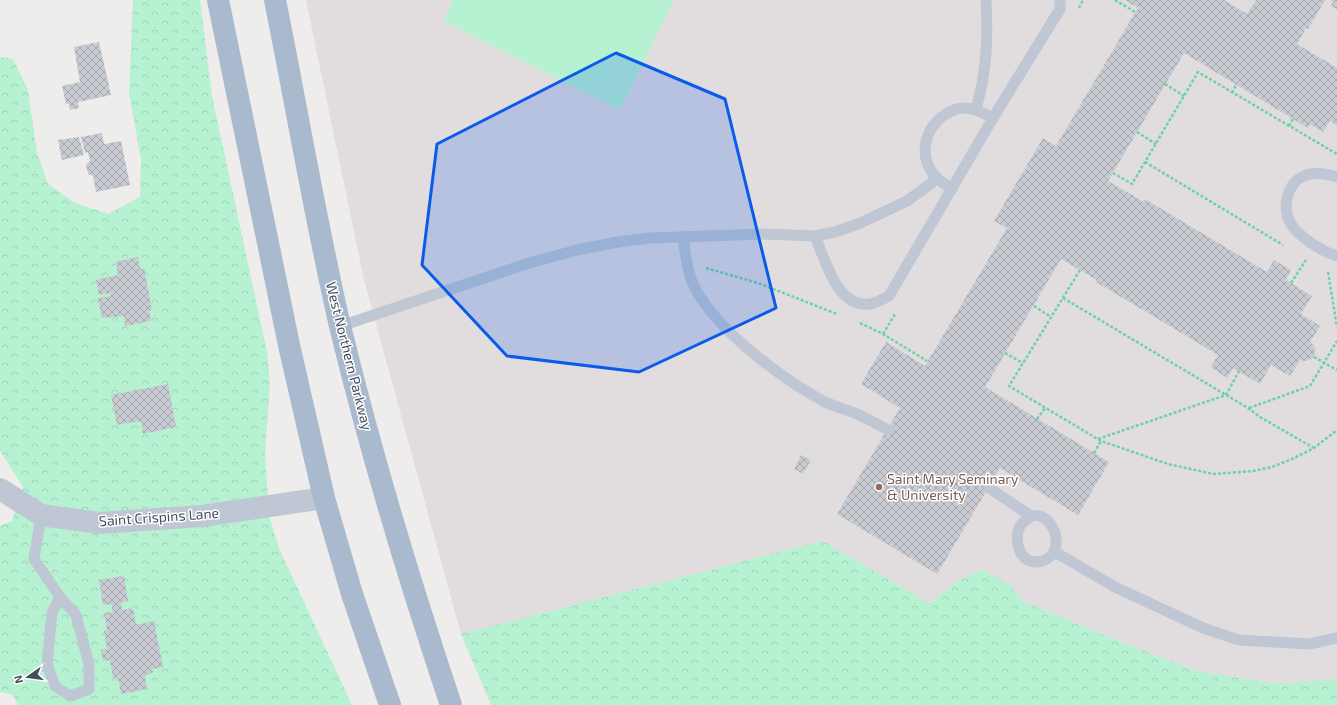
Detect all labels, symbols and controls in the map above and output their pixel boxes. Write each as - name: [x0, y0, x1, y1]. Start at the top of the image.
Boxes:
- street label: West Northern Parkway: [323, 280, 376, 433]
- place label: Saint Mary Seminary & University: [887, 470, 1019, 503]
- marker: Saint Mary Seminary & University: [874, 482, 884, 492]
- street label: Saint Crispins Lane: [98, 504, 220, 529]
- north arrow: [8, 657, 48, 697]
- text: N: [11, 674, 25, 685]

